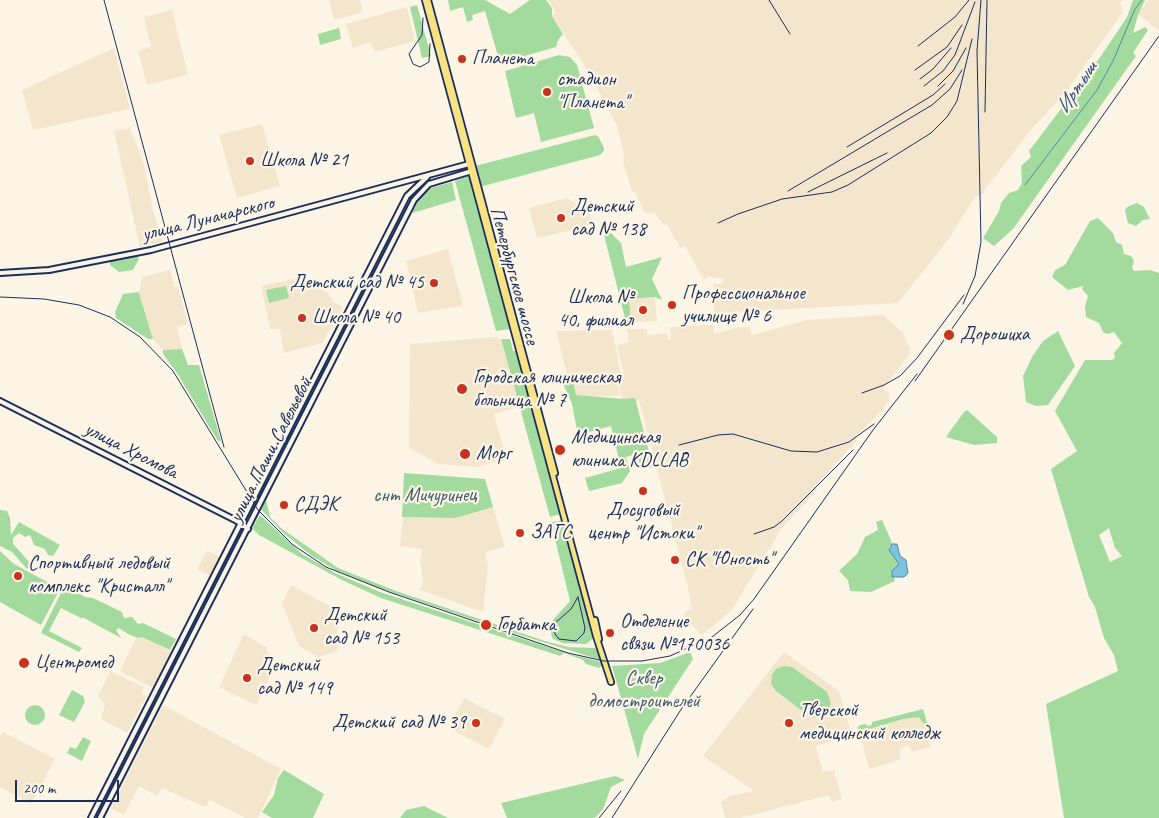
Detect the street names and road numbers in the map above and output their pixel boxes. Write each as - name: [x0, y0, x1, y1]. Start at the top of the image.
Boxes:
- street label: улица Луначарского: [139, 191, 277, 247]
- street label: Петербургское шоссе: [484, 205, 544, 347]
- street label: улица Паши Савельевой: [224, 373, 318, 527]
- street label: улица Хромова: [80, 417, 182, 485]

